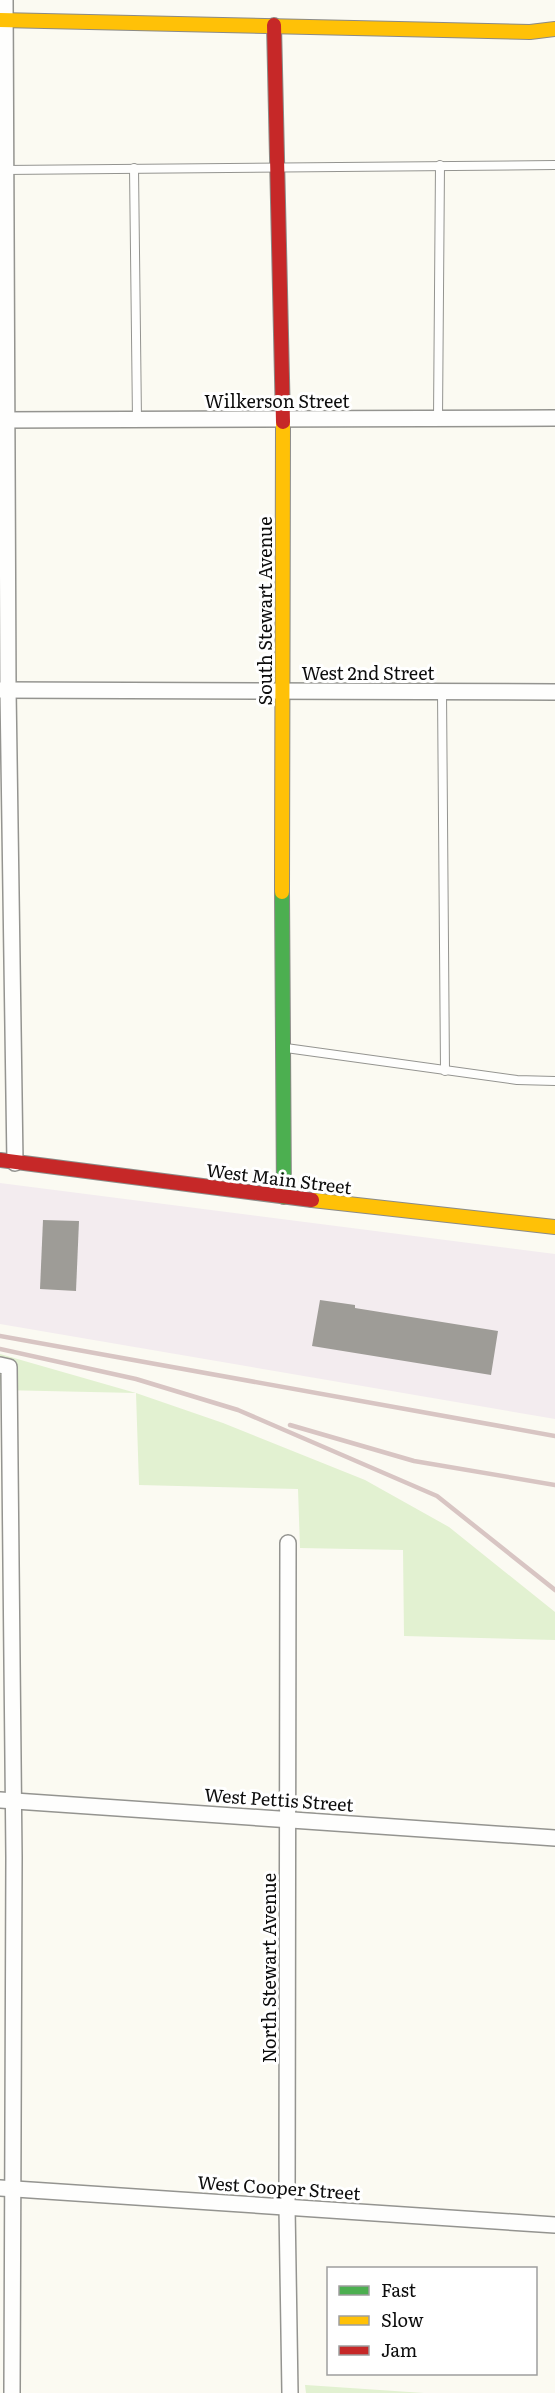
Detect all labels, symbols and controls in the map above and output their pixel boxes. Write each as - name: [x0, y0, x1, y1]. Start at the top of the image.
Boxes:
- street label: Wilkerson Street: [204, 387, 350, 414]
- street label: South Stewart Avenue: [251, 516, 278, 706]
- street label: West 2nd Street: [302, 659, 435, 686]
- street label: West Main Street: [205, 1156, 354, 1200]
- street label: West Pettis Street: [203, 1780, 355, 1818]
- street label: North Stewart Avenue: [255, 1873, 282, 2063]
- street label: West Cooper Street: [197, 2168, 362, 2206]
- legend: [327, 2267, 537, 2375]
- text: Fast: [381, 2276, 417, 2303]
- text: Slow: [381, 2306, 424, 2333]
- text: Jam: [381, 2336, 417, 2363]

